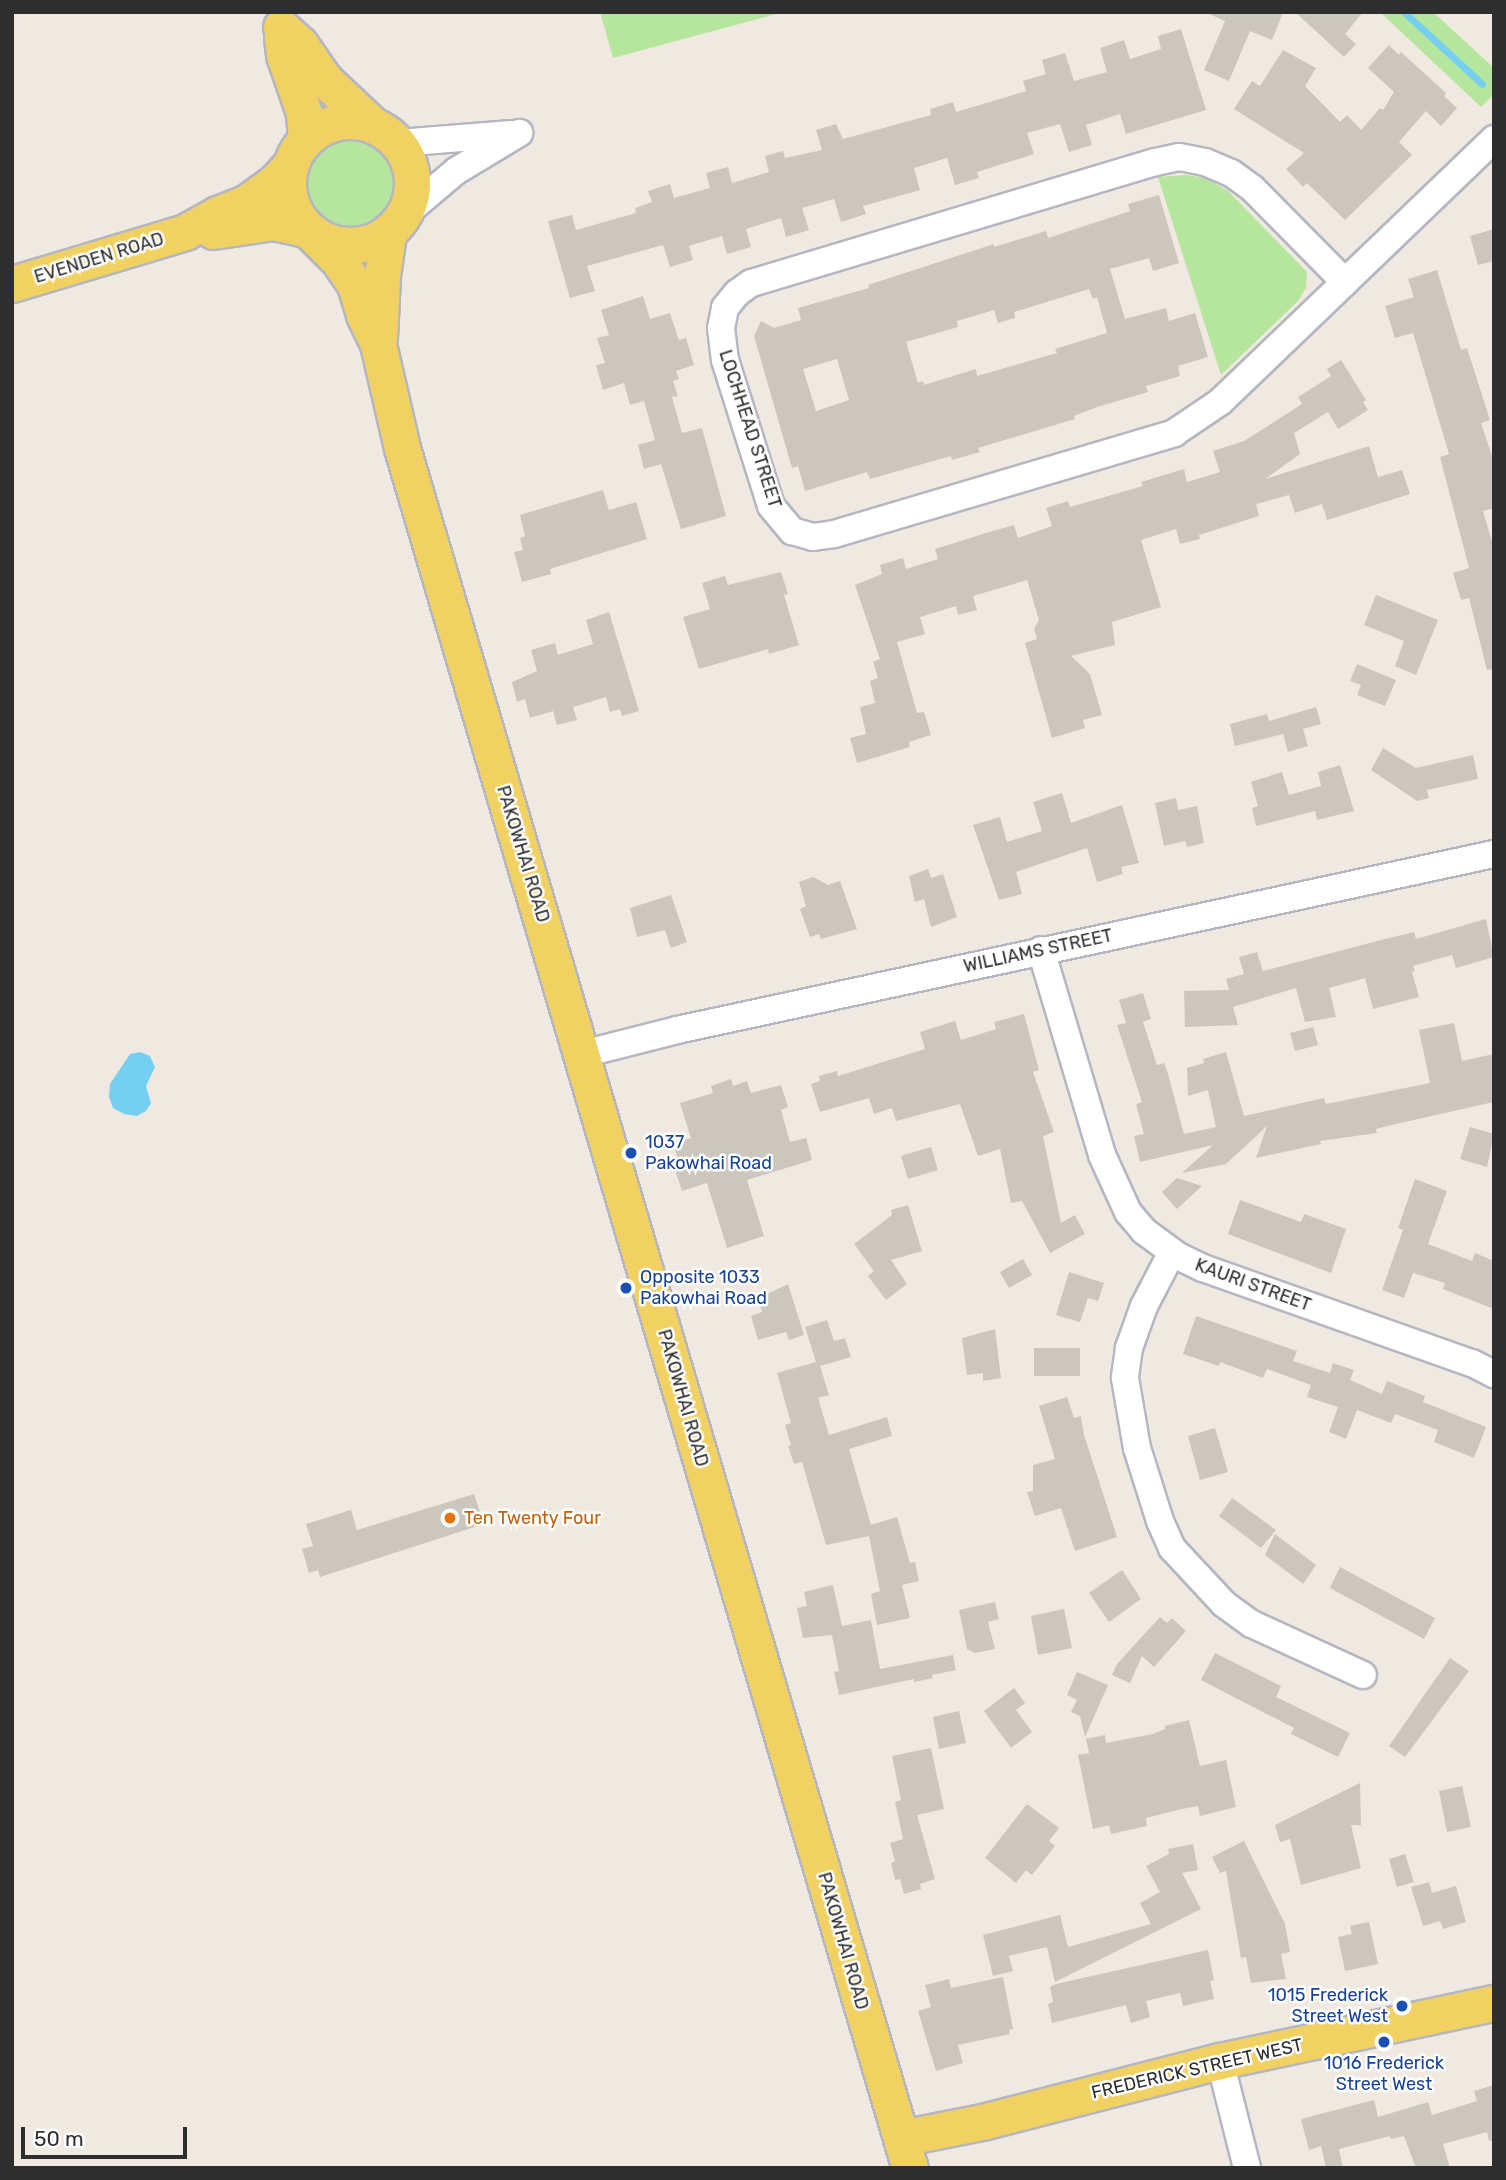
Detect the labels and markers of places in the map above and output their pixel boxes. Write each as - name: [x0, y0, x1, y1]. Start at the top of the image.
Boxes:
- place label: 1037 Pakowhai Road: [645, 1132, 772, 1174]
- marker: 1037 Pakowhai Road: [623, 1145, 639, 1161]
- place label: Opposite 1033 Pakowhai Road: [640, 1267, 767, 1310]
- marker: Opposite 1033 Pakowhai Road: [618, 1280, 634, 1296]
- place label: Ten Twenty Four: [464, 1507, 602, 1529]
- marker: Ten Twenty Four: [442, 1510, 458, 1526]
- place label: 1015 Frederick Street West: [1268, 1985, 1388, 2028]
- marker: 1015 Frederick Street West: [1394, 1998, 1410, 2014]
- marker: 1016 Frederick Street West: [1376, 2034, 1392, 2050]
- place label: 1016 Frederick Street West: [1324, 2053, 1444, 2096]

